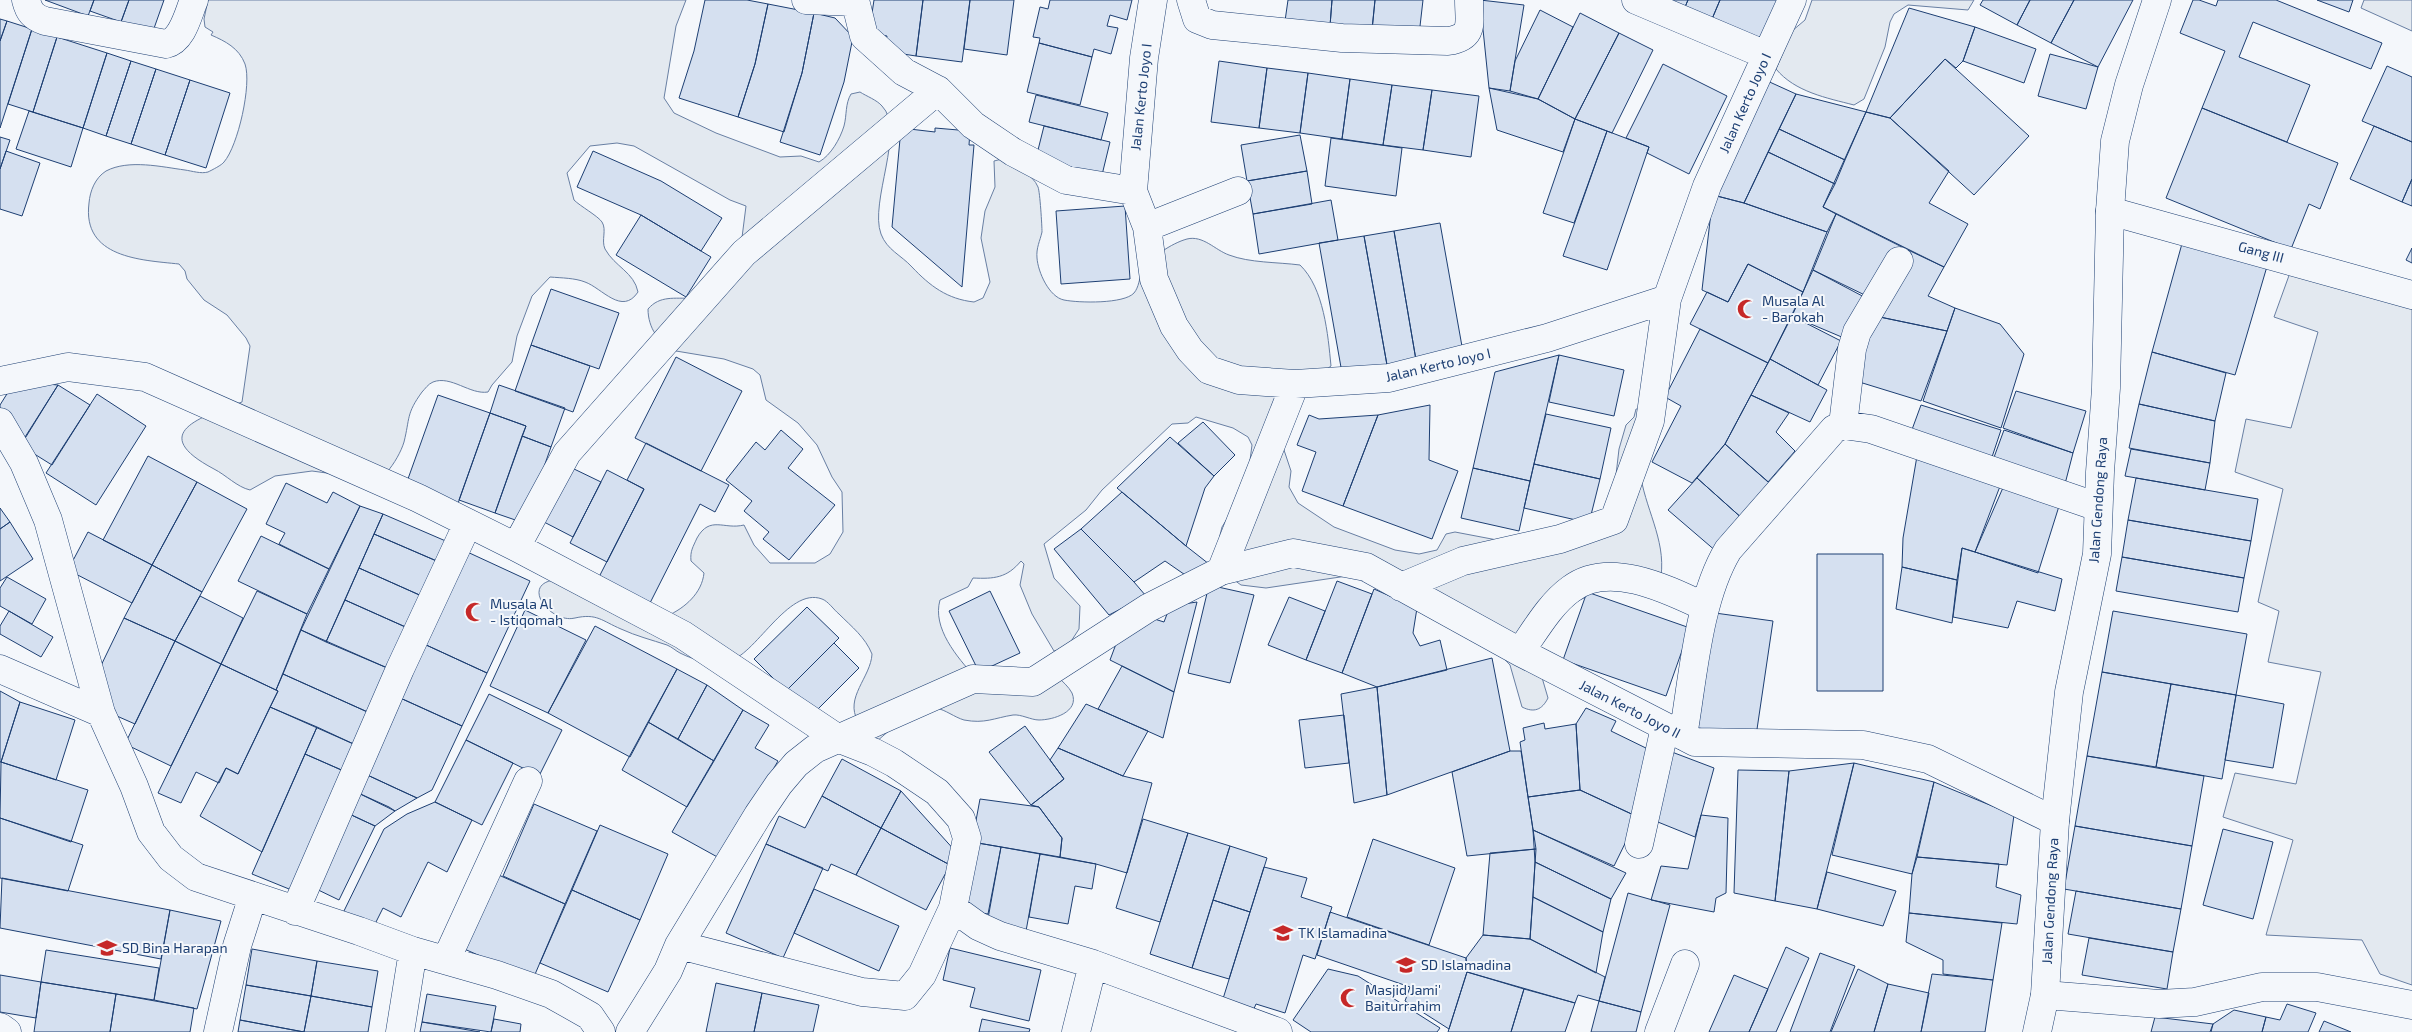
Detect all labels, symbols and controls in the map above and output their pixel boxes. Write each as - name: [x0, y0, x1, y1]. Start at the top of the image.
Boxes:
- street label: Jalan Kerto Joyo I: [1126, 43, 1155, 151]
- street label: Jalan Kerto Joyo I: [1715, 50, 1774, 155]
- street label: Gang III: [2236, 237, 2286, 266]
- place label: Musala Al - Barokah: [1762, 292, 1825, 325]
- mosque icon: Musala Al - Barokah: [1736, 298, 1758, 320]
- street label: Jalan Kerto Joyo I: [1384, 344, 1492, 385]
- street label: Jalan Gendong Raya: [2085, 436, 2110, 564]
- place label: Musala Al - Istiqomah: [490, 595, 563, 628]
- mosque icon: Musala Al - Istiqomah: [464, 601, 486, 623]
- street label: Jalan Kerto Joyo II: [1577, 676, 1684, 741]
- street label: Jalan Gendong Raya: [2038, 837, 2061, 965]
- school or university icon: TK Islamadina: [1272, 922, 1294, 944]
- place label: TK Islamadina: [1298, 924, 1387, 941]
- school or university icon: SD Bina Harapan: [96, 937, 118, 959]
- place label: SD Bina Harapan: [122, 939, 228, 956]
- school or university icon: SD Islamadina: [1395, 954, 1417, 976]
- place label: SD Islamadina: [1421, 956, 1511, 973]
- place label: Masjid Jami' Baiturrahim: [1365, 981, 1441, 1014]
- mosque icon: Masjid Jami' Baiturrahim: [1339, 987, 1361, 1009]

